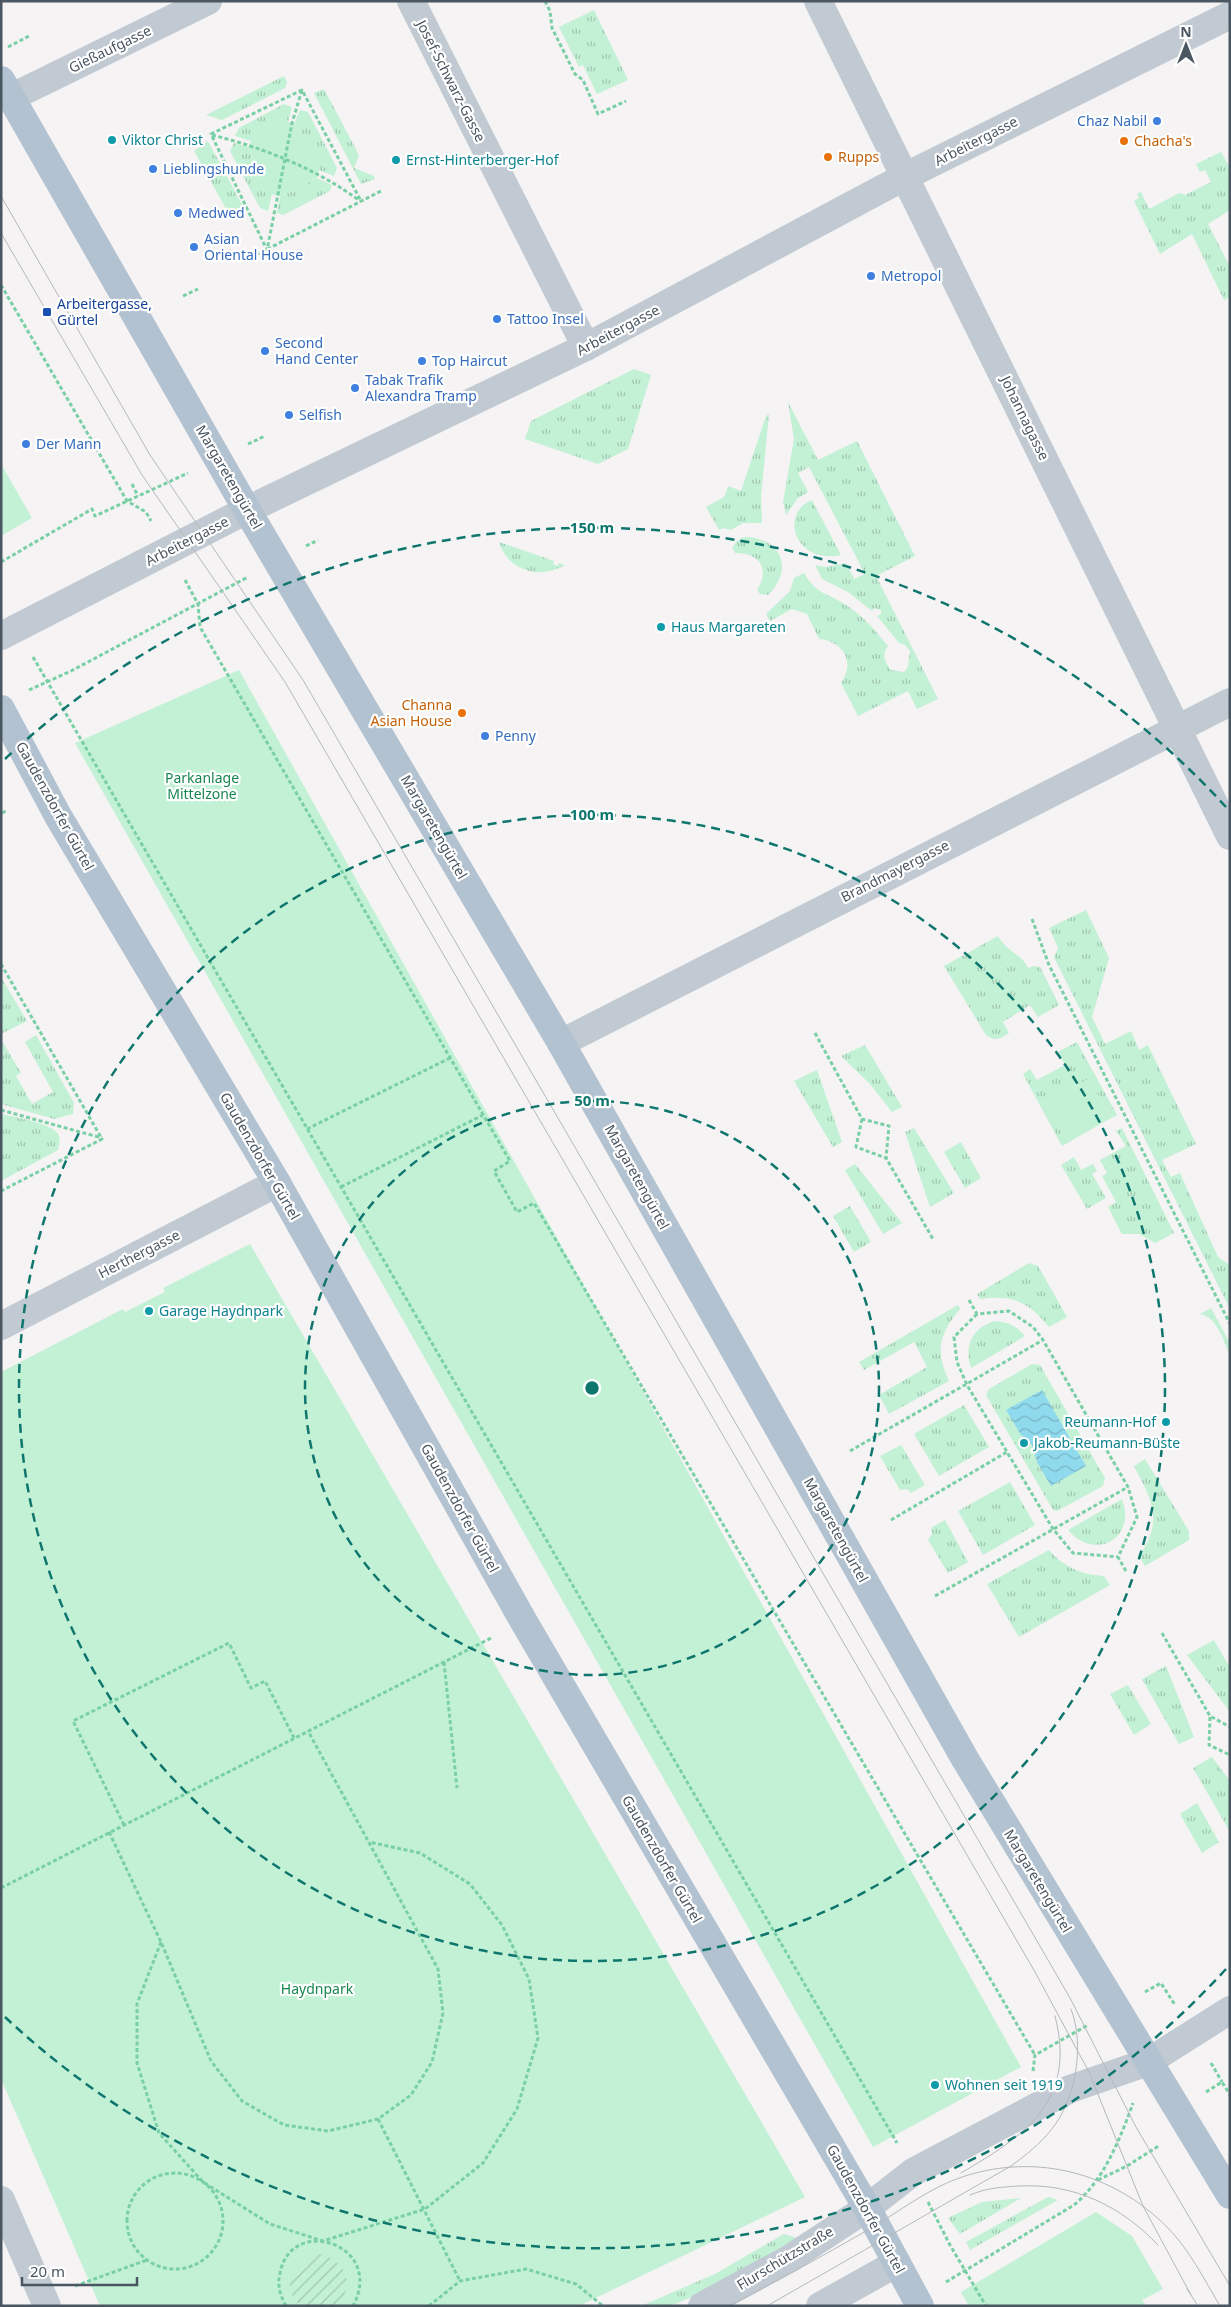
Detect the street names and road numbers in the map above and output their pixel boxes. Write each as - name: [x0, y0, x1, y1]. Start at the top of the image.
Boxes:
- street label: Josef-Schwarz-Gasse: [412, 15, 490, 145]
- street label: Gießaufgasse: [65, 20, 154, 77]
- street label: Arbeitergasse: [931, 111, 1021, 170]
- street label: Arbeitergasse: [573, 300, 663, 359]
- street label: Johannagasse: [996, 371, 1054, 463]
- street label: Margaretengürtel: [192, 421, 267, 532]
- street label: Arbeitergasse: [142, 511, 232, 570]
- street label: Gaudenzdorfer Gürtel: [12, 738, 99, 874]
- street label: Margaretengürtel: [397, 771, 472, 882]
- street label: Brandmayergasse: [837, 835, 952, 906]
- street label: Gaudenzdorfer Gürtel: [216, 1088, 305, 1223]
- street label: Margaretengürtel: [601, 1121, 674, 1233]
- street label: Herthergasse: [95, 1225, 183, 1282]
- street label: Gaudenzdorfer Gürtel: [417, 1440, 504, 1576]
- street label: Margaretengürtel: [800, 1474, 873, 1586]
- street label: Gaudenzdorfer Gürtel: [618, 1791, 707, 1926]
- street label: Margaretengürtel: [1000, 1826, 1077, 1936]
- street label: Gaudenzdorfer Gürtel: [823, 2141, 910, 2277]
- street label: Flurschützstraße: [733, 2221, 837, 2294]

